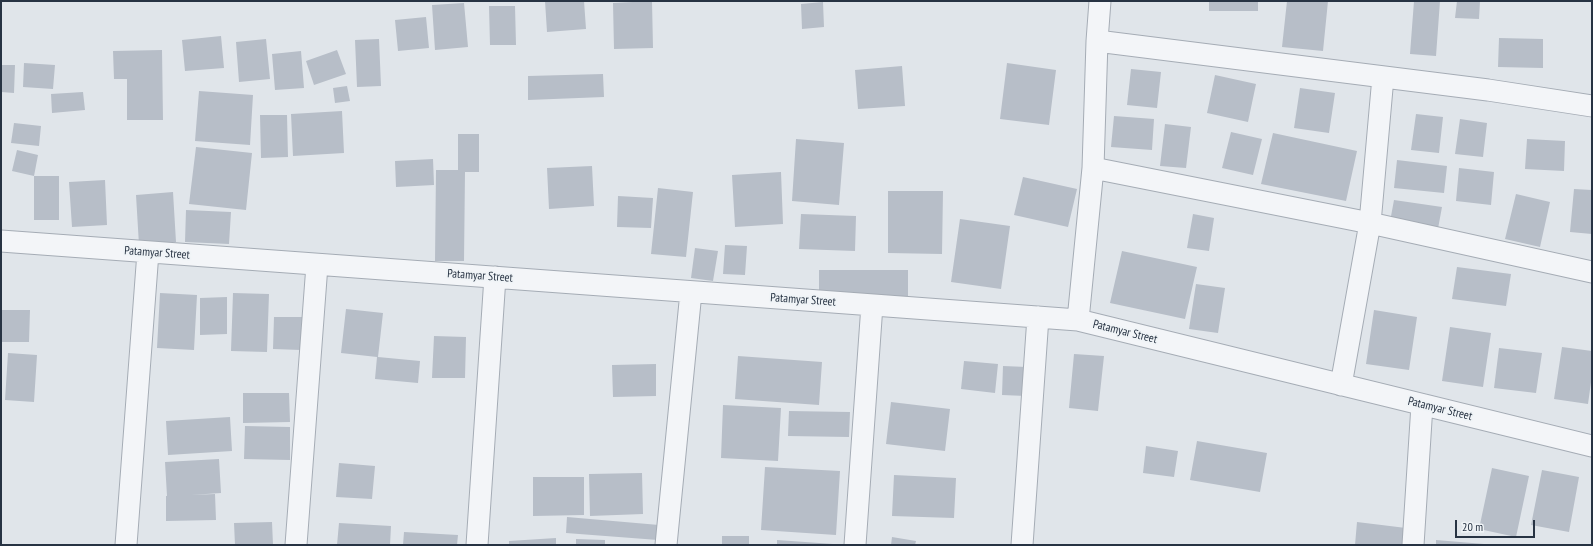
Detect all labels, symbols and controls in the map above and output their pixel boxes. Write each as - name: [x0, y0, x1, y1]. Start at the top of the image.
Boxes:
- street label: Patamyar Street: [124, 244, 190, 262]
- street label: Patamyar Street: [447, 267, 513, 285]
- street label: Patamyar Street: [770, 291, 836, 309]
- street label: Patamyar Street: [1091, 317, 1159, 347]
- street label: Patamyar Street: [1406, 394, 1474, 424]
- scale bar: [1457, 512, 1537, 538]
- text: 20 m: [1462, 519, 1483, 534]

